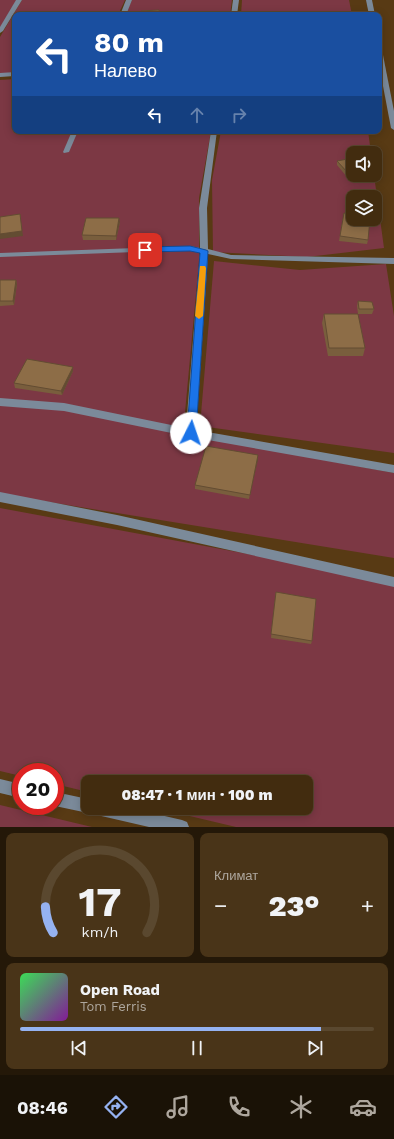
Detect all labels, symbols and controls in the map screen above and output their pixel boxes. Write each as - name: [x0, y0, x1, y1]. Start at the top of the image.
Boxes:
- text: 80 m: [94, 26, 164, 59]
- icon: left: [28, 28, 80, 80]
- text: Налево: [94, 60, 157, 81]
- icon: left: [144, 104, 166, 126]
- icon: ahead: [186, 104, 208, 126]
- icon: right: [228, 104, 250, 126]
- map controls: [346, 146, 382, 226]
- button: sound: [346, 146, 382, 182]
- button: layers: [346, 190, 382, 226]
- pin: [128, 233, 162, 267]
- icon: arrive: [134, 239, 156, 261]
- position arrow: [170, 412, 212, 454]
- speed limit sign: 20: [12, 763, 64, 815]
- text: 08:47 · 1 мин · 100 m: [122, 786, 272, 804]
- text: Климат: [214, 868, 258, 883]
- text: 17: [78, 877, 122, 926]
- text: 23°: [268, 888, 320, 923]
- text: −: [214, 893, 227, 918]
- text: +: [361, 893, 374, 918]
- text: km/h: [82, 924, 118, 940]
- text: Open Road: [80, 981, 160, 999]
- text: Tom Ferris: [80, 999, 147, 1014]
- icon: previous: [68, 1037, 90, 1059]
- icon: pause: [186, 1037, 208, 1059]
- icon: next: [304, 1037, 326, 1059]
- icon: directions: [102, 1093, 130, 1121]
- icon: music: [164, 1093, 192, 1121]
- icon: phone: [225, 1093, 253, 1121]
- icon: climate: [287, 1093, 315, 1121]
- icon: car: [349, 1093, 377, 1121]
- text: 08:46: [17, 1097, 68, 1118]

